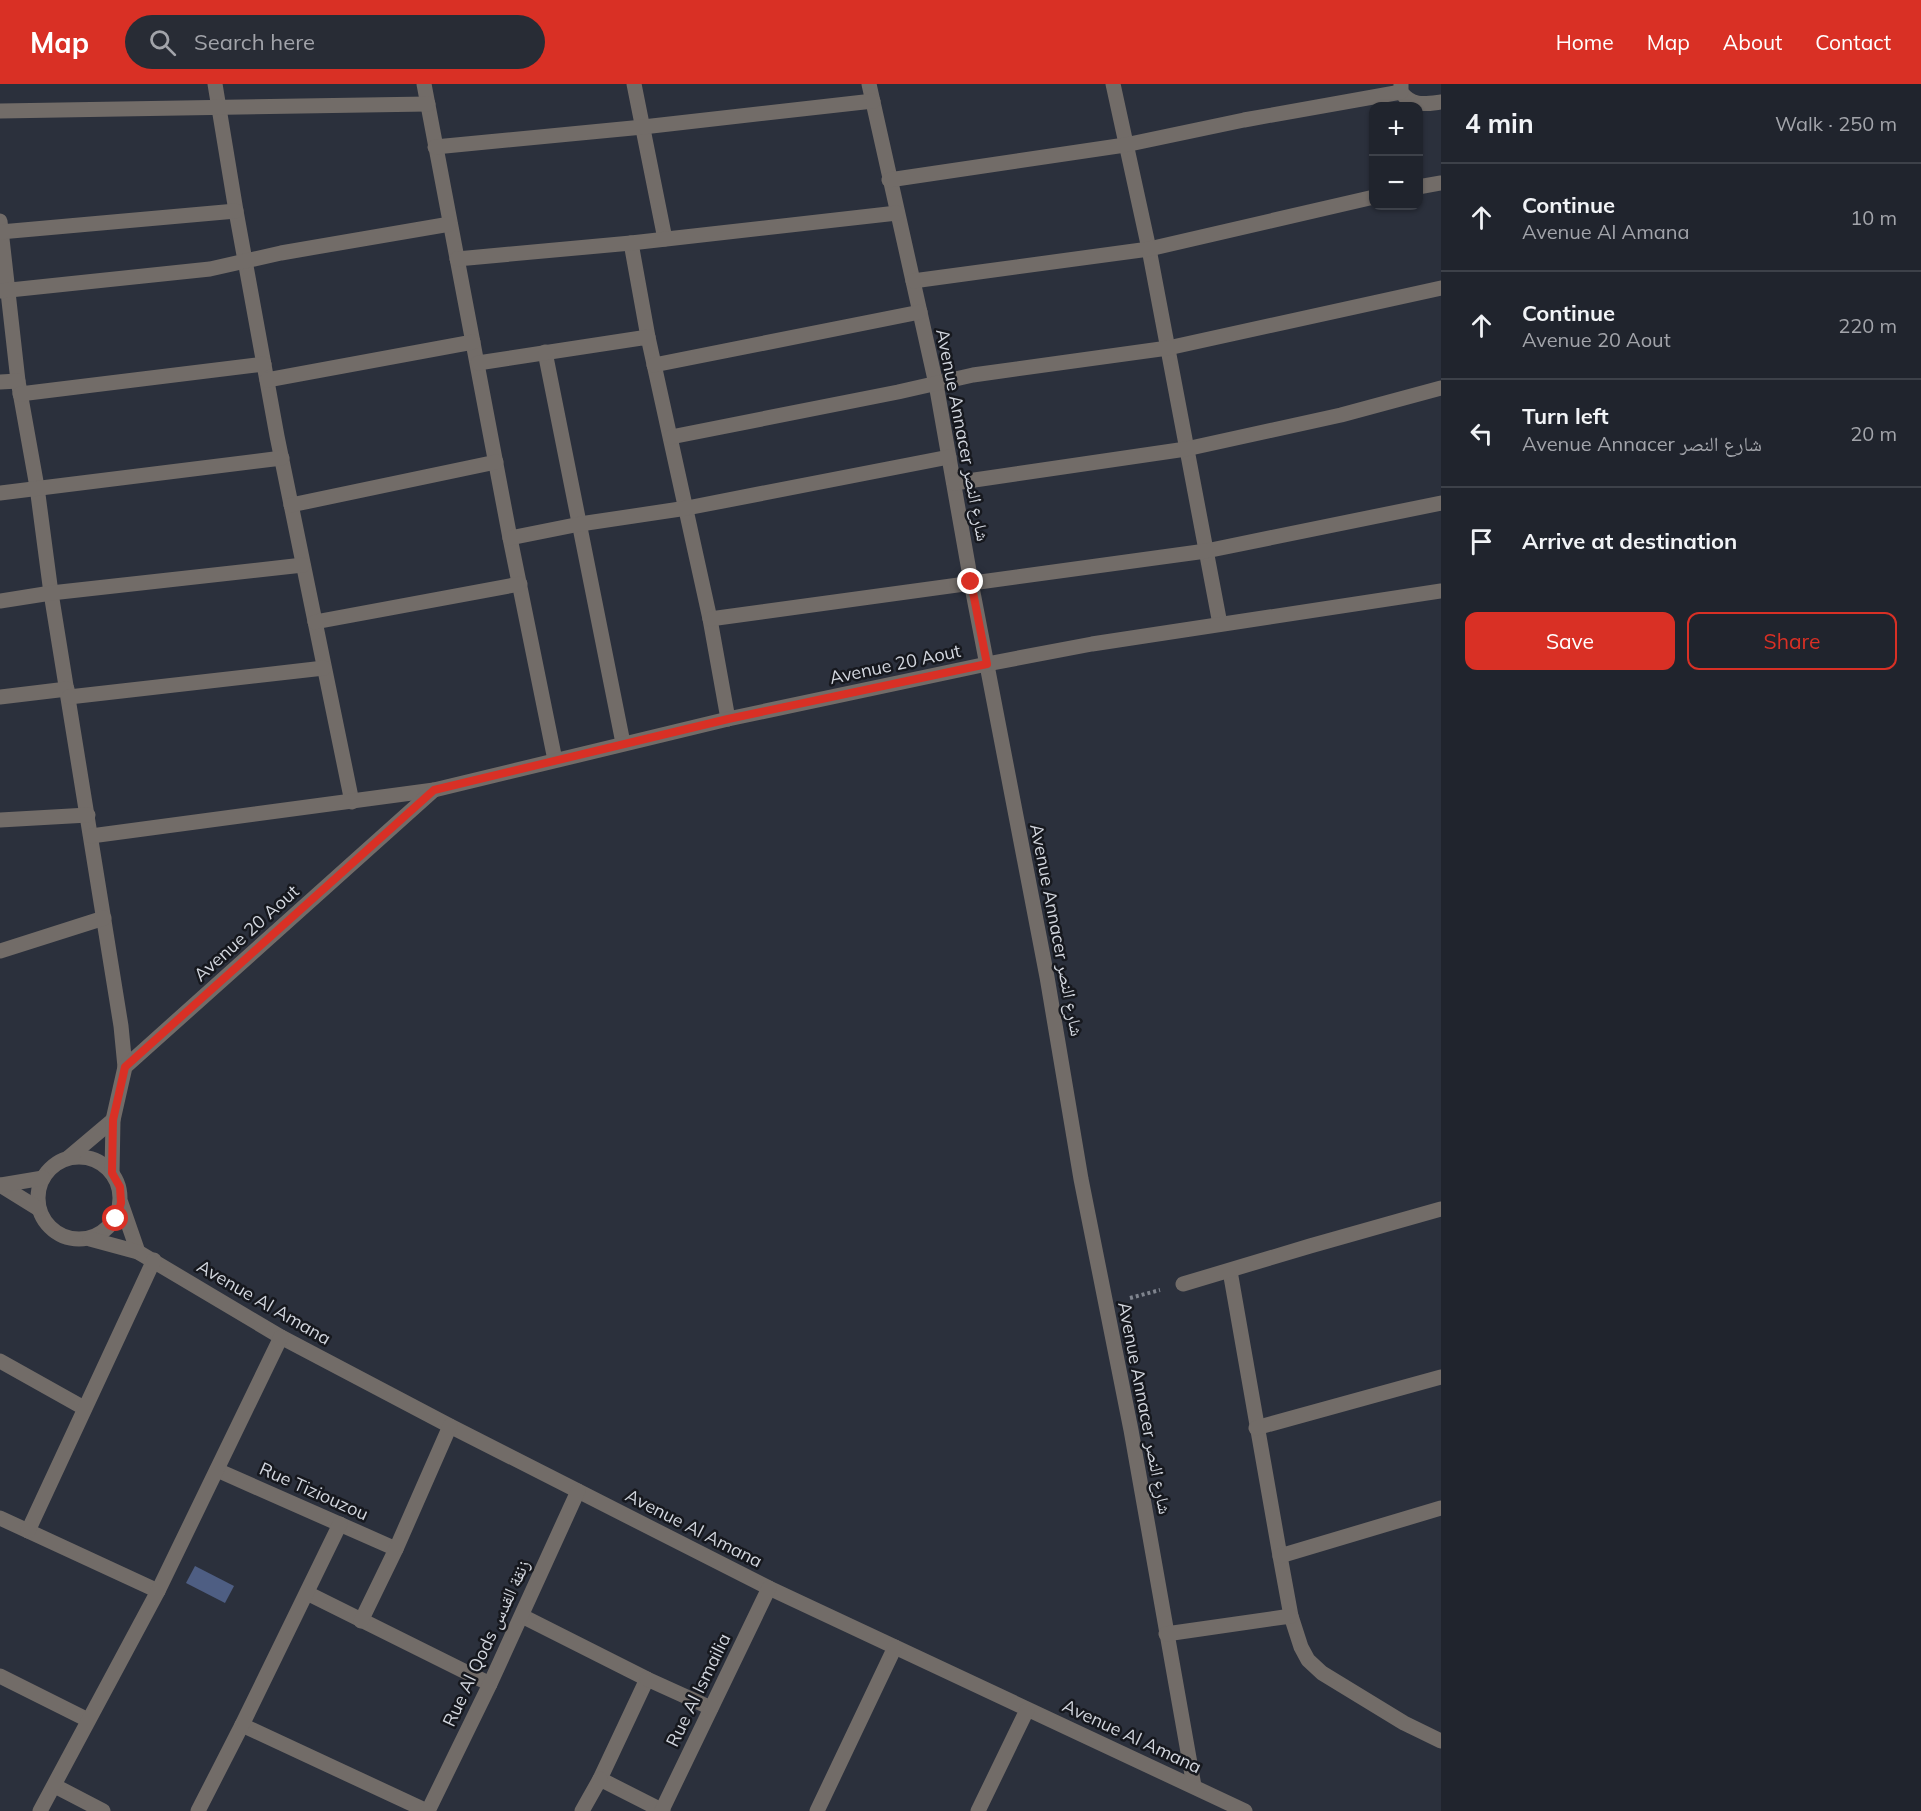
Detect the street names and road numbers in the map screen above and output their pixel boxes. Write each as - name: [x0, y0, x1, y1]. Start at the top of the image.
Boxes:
- street label: Avenue Annacer شارع النصر: [931, 327, 995, 543]
- street label: Avenue 20 Aout: [827, 639, 963, 689]
- street label: Avenue Annacer شارع النصر: [1025, 822, 1089, 1038]
- street label: Avenue 20 Aout: [189, 880, 303, 986]
- street label: Avenue Al Amana: [193, 1254, 335, 1350]
- street label: Avenue Annacer شارع النصر: [1113, 1300, 1177, 1516]
- street label: Rue Tiziouzou: [256, 1457, 372, 1525]
- street label: Avenue Al Amana: [622, 1484, 766, 1572]
- street label: Rue Al Qods زنقة القدس: [437, 1556, 535, 1730]
- street label: Rue Al Ismailia: [661, 1630, 735, 1750]
- street label: Avenue Al Amana: [1059, 1694, 1205, 1778]

